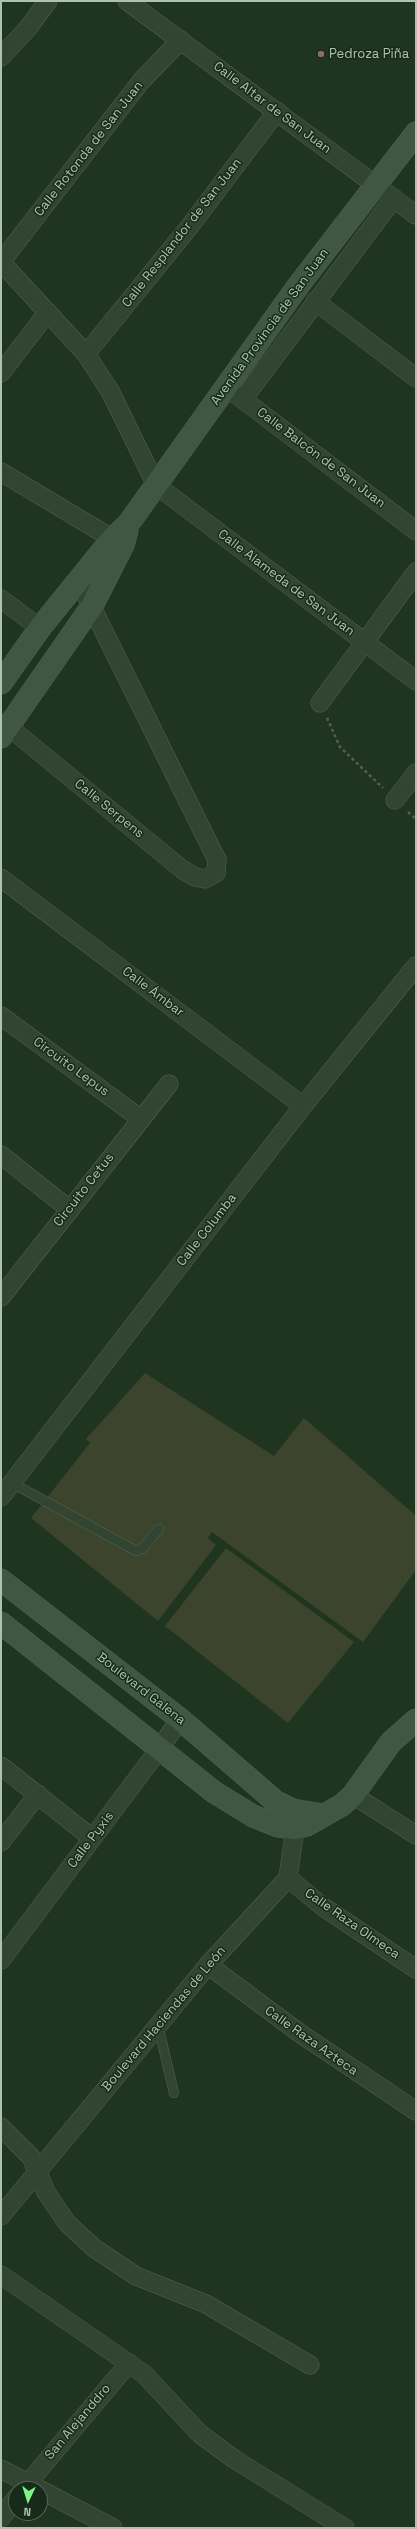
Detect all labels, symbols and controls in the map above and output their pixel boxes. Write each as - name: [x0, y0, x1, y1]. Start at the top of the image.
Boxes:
- place label: Pedroza Piña: [329, 46, 409, 62]
- marker: Pedroza Piña: [316, 49, 326, 59]
- street label: Calle Altar de San Juan: [210, 59, 334, 157]
- street label: Calle Rotonda de San Juan: [31, 78, 147, 220]
- street label: Calle Resplandor de San Juan: [119, 155, 245, 311]
- street label: Avenida Provincia de San Juan: [208, 246, 332, 408]
- street label: Calle Balcón de San Juan: [254, 405, 388, 511]
- street label: Calle Alameda de San Juan: [215, 526, 357, 640]
- street label: Calle Serpens: [71, 776, 147, 842]
- street label: Calle Ámbar: [119, 964, 187, 1020]
- street label: Circuito Lepus: [30, 1034, 112, 1100]
- street label: Circuito Cetus: [51, 1150, 117, 1230]
- street label: Calle Columba: [174, 1191, 240, 1269]
- street label: Boulevard Galena: [94, 1650, 188, 1728]
- street label: Calle Pyxis: [65, 1809, 117, 1871]
- street label: Calle Raza Olmeca: [301, 1885, 403, 1963]
- street label: Boulevard Haciendas de León: [99, 1943, 229, 2095]
- street label: Calle Raza Azteca: [261, 2003, 361, 2079]
- street label: San Alejanddro: [42, 2381, 114, 2463]
- north arrow: [8, 2481, 48, 2521]
- text: N: [23, 2505, 31, 2519]

